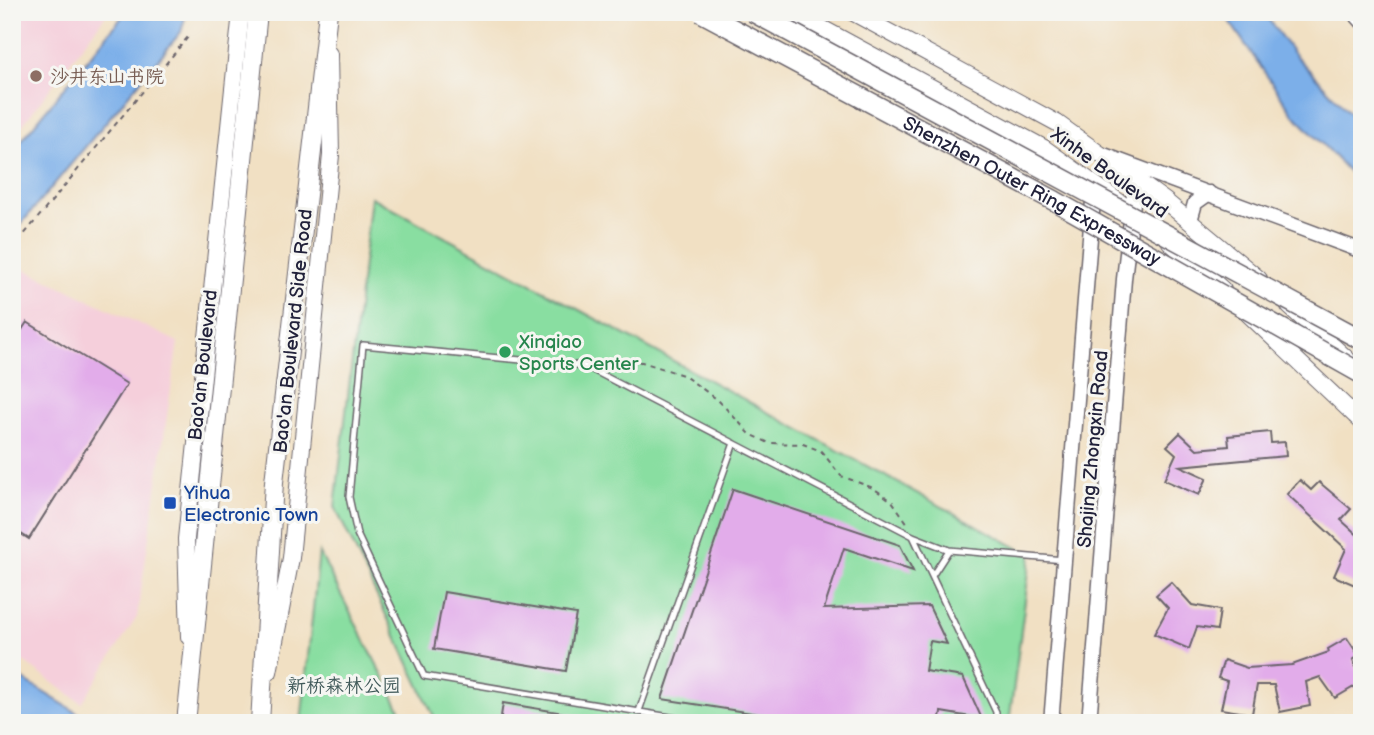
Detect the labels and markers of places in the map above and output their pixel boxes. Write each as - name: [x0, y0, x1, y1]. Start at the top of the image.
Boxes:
- place label: 沙井东山书院: [50, 66, 164, 89]
- marker: 沙井东山书院: [28, 68, 44, 84]
- place label: Xinqiao Sports Center: [518, 331, 640, 376]
- marker: Xinqiao Sports Center: [497, 344, 513, 360]
- place label: Yihua Electronic Town: [183, 482, 319, 527]
- marker: Yihua Electronic Town: [162, 495, 178, 511]

